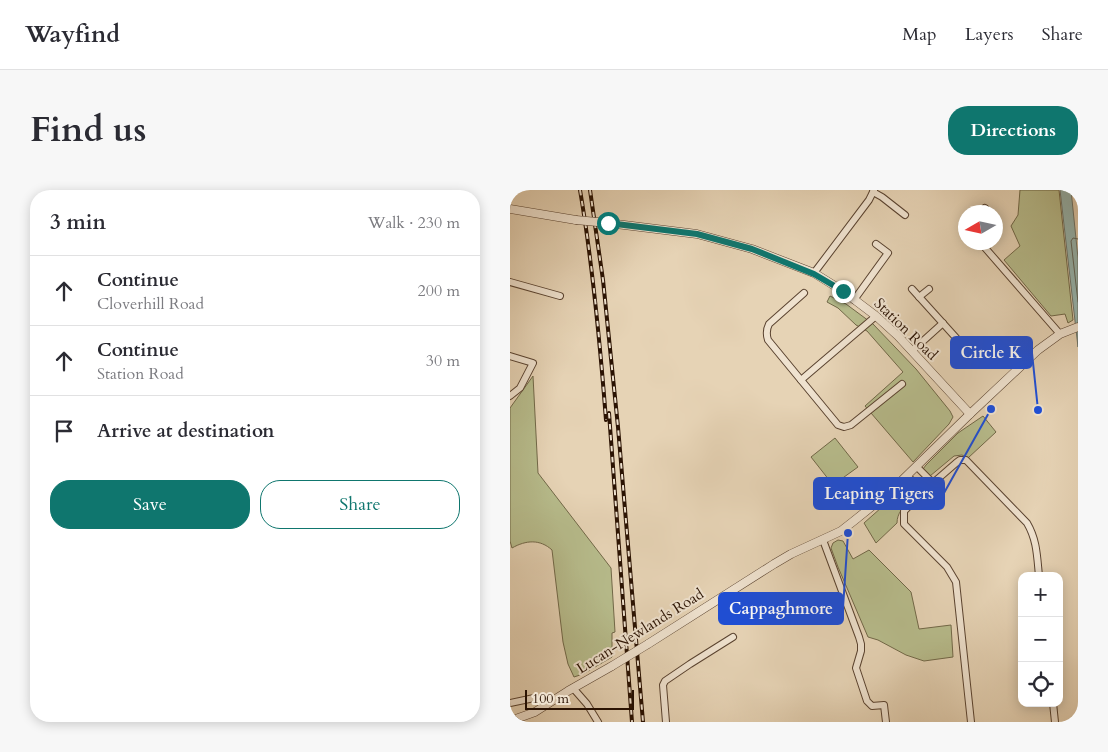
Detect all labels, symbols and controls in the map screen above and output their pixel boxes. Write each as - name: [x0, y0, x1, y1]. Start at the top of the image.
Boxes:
- text: Wayfind: [25, 18, 120, 51]
- text: Map: [902, 22, 937, 47]
- text: Layers: [965, 22, 1014, 47]
- text: Share: [1042, 22, 1083, 47]
- text: Find us: [30, 106, 146, 154]
- button: Directions: [948, 106, 1078, 155]
- north arrow: [958, 205, 1003, 250]
- text: 3 min: [50, 208, 106, 237]
- text: Walk · 230 m: [368, 212, 460, 234]
- route start: [597, 212, 620, 235]
- text: Continue: [97, 267, 179, 293]
- icon: ahead: [50, 277, 78, 305]
- text: 200 m: [418, 280, 460, 302]
- route end: [832, 280, 855, 303]
- text: Cloverhill Road: [97, 293, 204, 315]
- street label: Station Road: [870, 294, 942, 364]
- text: Continue: [97, 337, 179, 363]
- callout: Circle K: [951, 337, 1032, 368]
- text: Circle K: [960, 342, 1022, 364]
- icon: ahead: [50, 347, 78, 375]
- text: 30 m: [426, 350, 460, 372]
- text: Station Road: [97, 363, 184, 385]
- icon: arrive: [50, 417, 78, 445]
- text: Arrive at destination: [97, 418, 274, 444]
- callout: Leaping Tigers: [814, 478, 944, 509]
- button: Save: [50, 480, 250, 529]
- button: Share: [260, 480, 460, 529]
- text: Leaping Tigers: [824, 483, 934, 505]
- map controls: [1018, 572, 1063, 707]
- button: +: [1018, 572, 1063, 617]
- street label: Lucan-Newlands Road: [573, 584, 707, 678]
- callout: Cappaghmore: [719, 593, 843, 624]
- text: Cappaghmore: [729, 598, 833, 620]
- button: −: [1018, 617, 1063, 662]
- button: locate: [1018, 662, 1063, 707]
- scale bar: [525, 687, 634, 710]
- text: 100 m: [532, 689, 569, 708]

